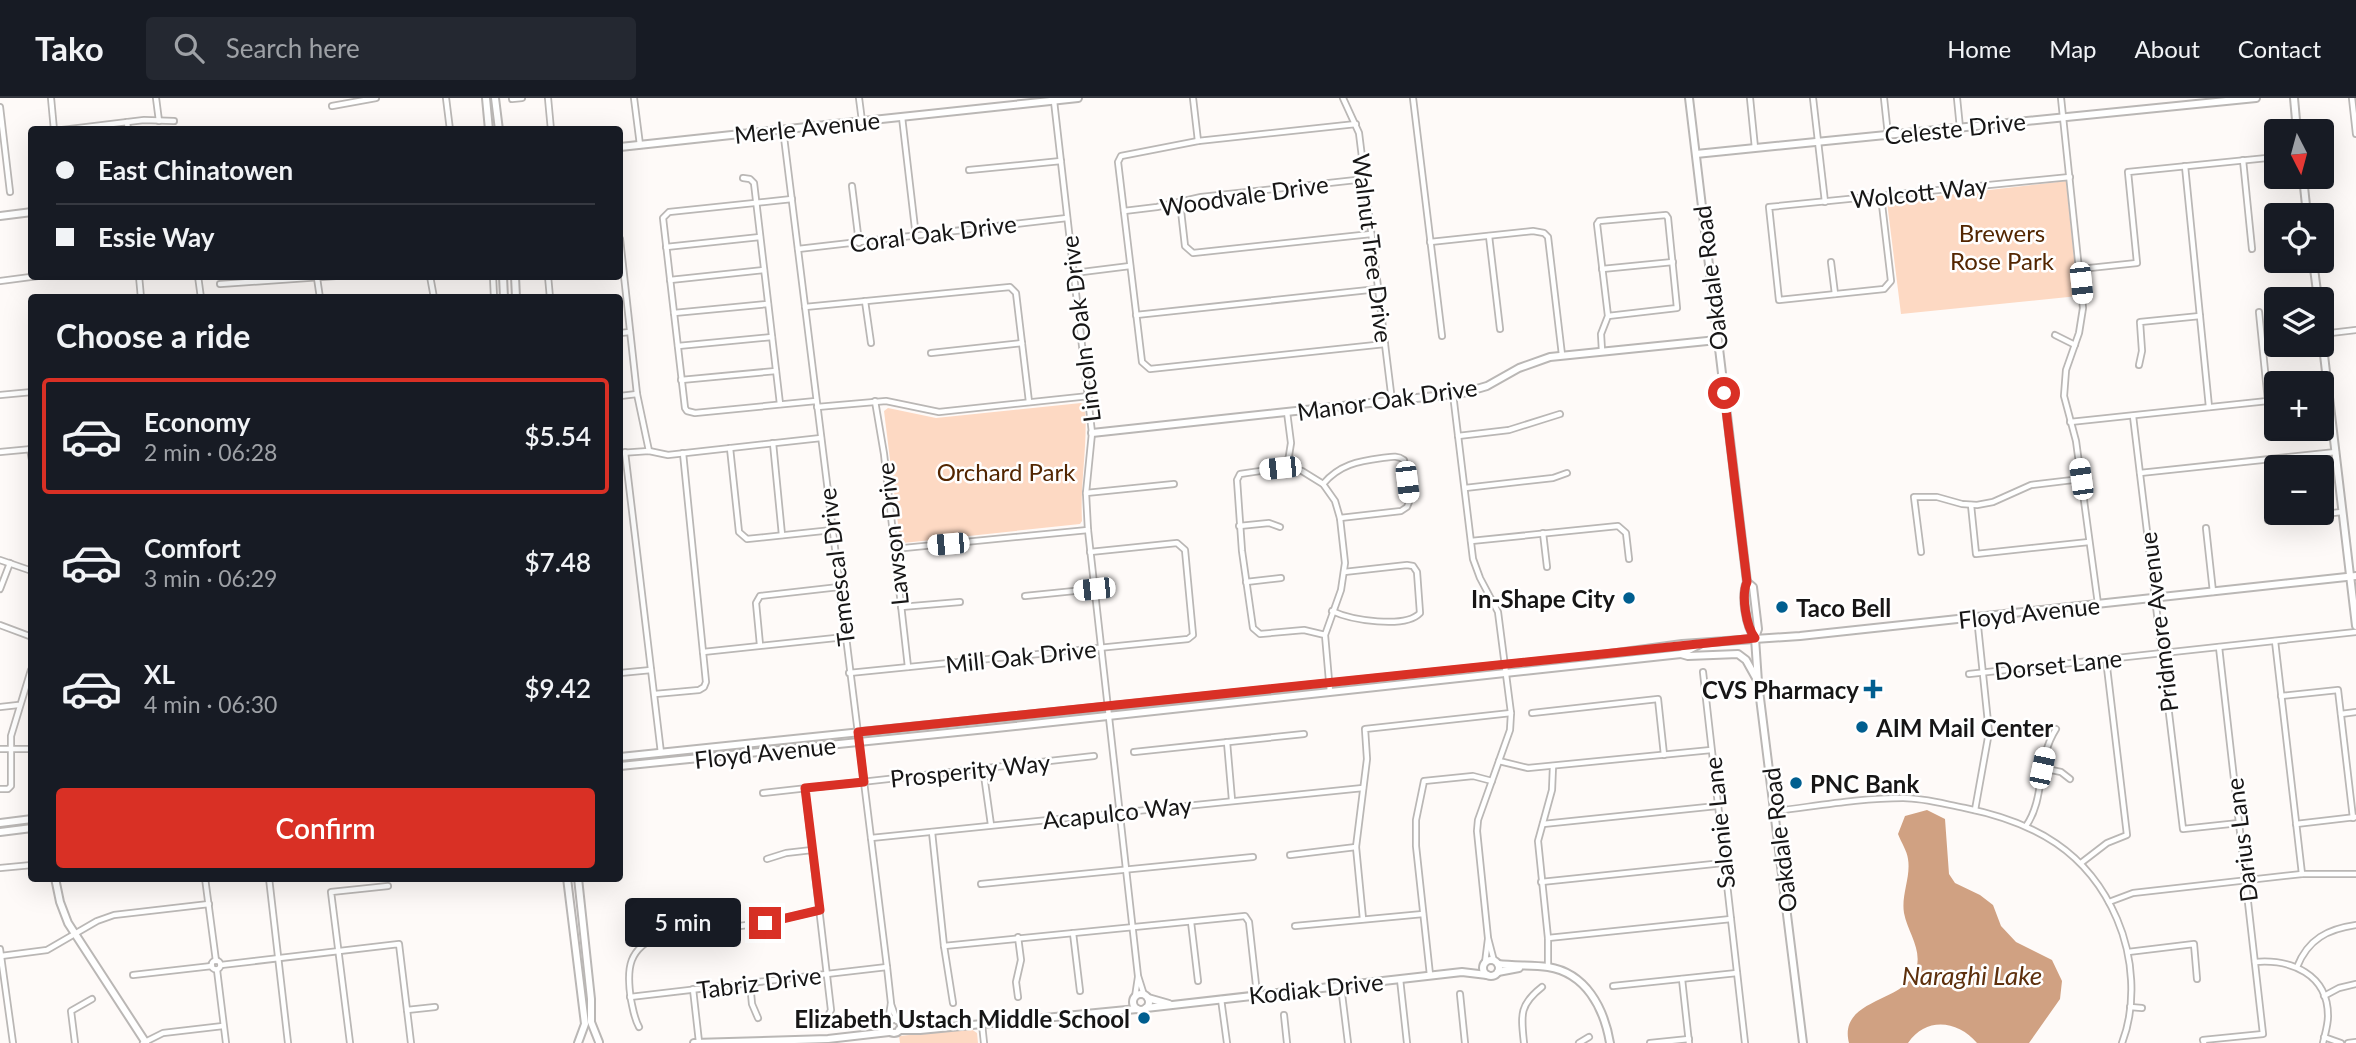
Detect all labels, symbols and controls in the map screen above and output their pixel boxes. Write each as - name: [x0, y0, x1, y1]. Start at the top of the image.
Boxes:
- search box: [146, 17, 636, 80]
- text: Tako: [35, 28, 104, 68]
- icon: search: [170, 29, 208, 67]
- text: Search here: [226, 32, 360, 64]
- text: Home: [1947, 34, 2011, 63]
- text: Map: [2049, 34, 2097, 63]
- text: About: [2135, 34, 2200, 63]
- text: Contact: [2238, 34, 2321, 63]
- street label: Merle Avenue: [733, 105, 881, 149]
- street label: Celeste Drive: [1883, 106, 2027, 150]
- north arrow: [2264, 119, 2334, 189]
- map controls: [2264, 119, 2334, 525]
- street label: Walnut Tree Drive: [1347, 152, 1399, 344]
- text: East Chinatowen: [98, 154, 293, 186]
- street label: Woodvale Drive: [1158, 169, 1330, 221]
- street label: Wolcott Way: [1849, 170, 1989, 214]
- button: locate: [2264, 203, 2334, 273]
- street label: Oakdale Road: [1687, 204, 1733, 352]
- street label: Coral Oak Drive: [848, 208, 1018, 258]
- park label: Brewers Rose Park: [1950, 218, 2055, 275]
- text: Essie Way: [98, 221, 215, 253]
- street label: Lincoln Oak Drive: [1054, 234, 1106, 424]
- car: [2069, 261, 2094, 305]
- button: layers: [2264, 287, 2334, 357]
- text: Choose a ride: [56, 316, 250, 355]
- button: +: [2264, 371, 2334, 441]
- street label: Manor Oak Drive: [1295, 372, 1479, 426]
- route start: [1708, 377, 1740, 409]
- icon: car: [60, 405, 123, 468]
- text: Economy: [144, 406, 250, 438]
- text: $5.54: [525, 420, 591, 452]
- text: 2 min · 06:28: [144, 438, 277, 466]
- car: [1259, 455, 1302, 481]
- button: −: [2264, 455, 2334, 525]
- park label: Orchard Park: [937, 457, 1076, 486]
- car: [2068, 457, 2095, 501]
- car: [1395, 460, 1420, 504]
- street label: Lawson Drive: [870, 461, 914, 607]
- street label: Temescal Drive: [812, 486, 860, 648]
- street label: Pridmore Avenue: [2133, 530, 2183, 714]
- icon: car: [60, 531, 123, 594]
- text: Comfort: [144, 532, 241, 564]
- car: [927, 532, 970, 556]
- text: $7.48: [525, 546, 591, 578]
- text: 3 min · 06:29: [144, 564, 277, 592]
- car: [1073, 576, 1116, 602]
- place label: In-Shape City: [1471, 584, 1615, 613]
- marker: In-Shape City: [1621, 590, 1637, 606]
- street label: Floyd Avenue: [1957, 590, 2101, 634]
- place label: Taco Bell: [1796, 593, 1891, 622]
- marker: Taco Bell: [1774, 599, 1790, 615]
- street label: Mill Oak Drive: [944, 634, 1098, 678]
- street label: Dorset Lane: [1993, 643, 2123, 685]
- icon: car: [60, 657, 123, 720]
- text: XL: [144, 658, 175, 690]
- text: $9.42: [525, 672, 591, 704]
- place label: CVS Pharmacy: [1702, 675, 1859, 704]
- marker: CVS Pharmacy: [1865, 681, 1881, 697]
- text: 4 min · 06:30: [144, 690, 277, 718]
- place label: AIM Mail Center: [1875, 713, 2053, 742]
- marker: AIM Mail Center: [1854, 719, 1870, 735]
- street label: Floyd Avenue: [693, 730, 837, 774]
- car: [2028, 745, 2057, 791]
- street label: Prosperity Way: [889, 747, 1052, 793]
- street label: Salonie Lane: [1698, 756, 1740, 890]
- street label: Oakdale Road: [1756, 766, 1802, 914]
- place label: PNC Bank: [1810, 769, 1919, 798]
- marker: PNC Bank: [1788, 775, 1804, 791]
- street label: Darius Lane: [2219, 776, 2263, 904]
- button: Confirm: [56, 788, 595, 868]
- street label: Acapulco Way: [1041, 790, 1194, 834]
- callout: 5 min: [625, 898, 740, 948]
- route end: [749, 907, 781, 939]
- text: 5 min: [655, 908, 711, 936]
- water label: Naraghi Lake: [1902, 959, 2042, 991]
- street label: Tabriz Drive: [695, 960, 823, 1004]
- street label: Kodiak Drive: [1247, 967, 1385, 1009]
- place label: Elizabeth Ustach Middle School: [794, 1004, 1130, 1033]
- marker: Elizabeth Ustach Middle School: [1136, 1010, 1152, 1026]

